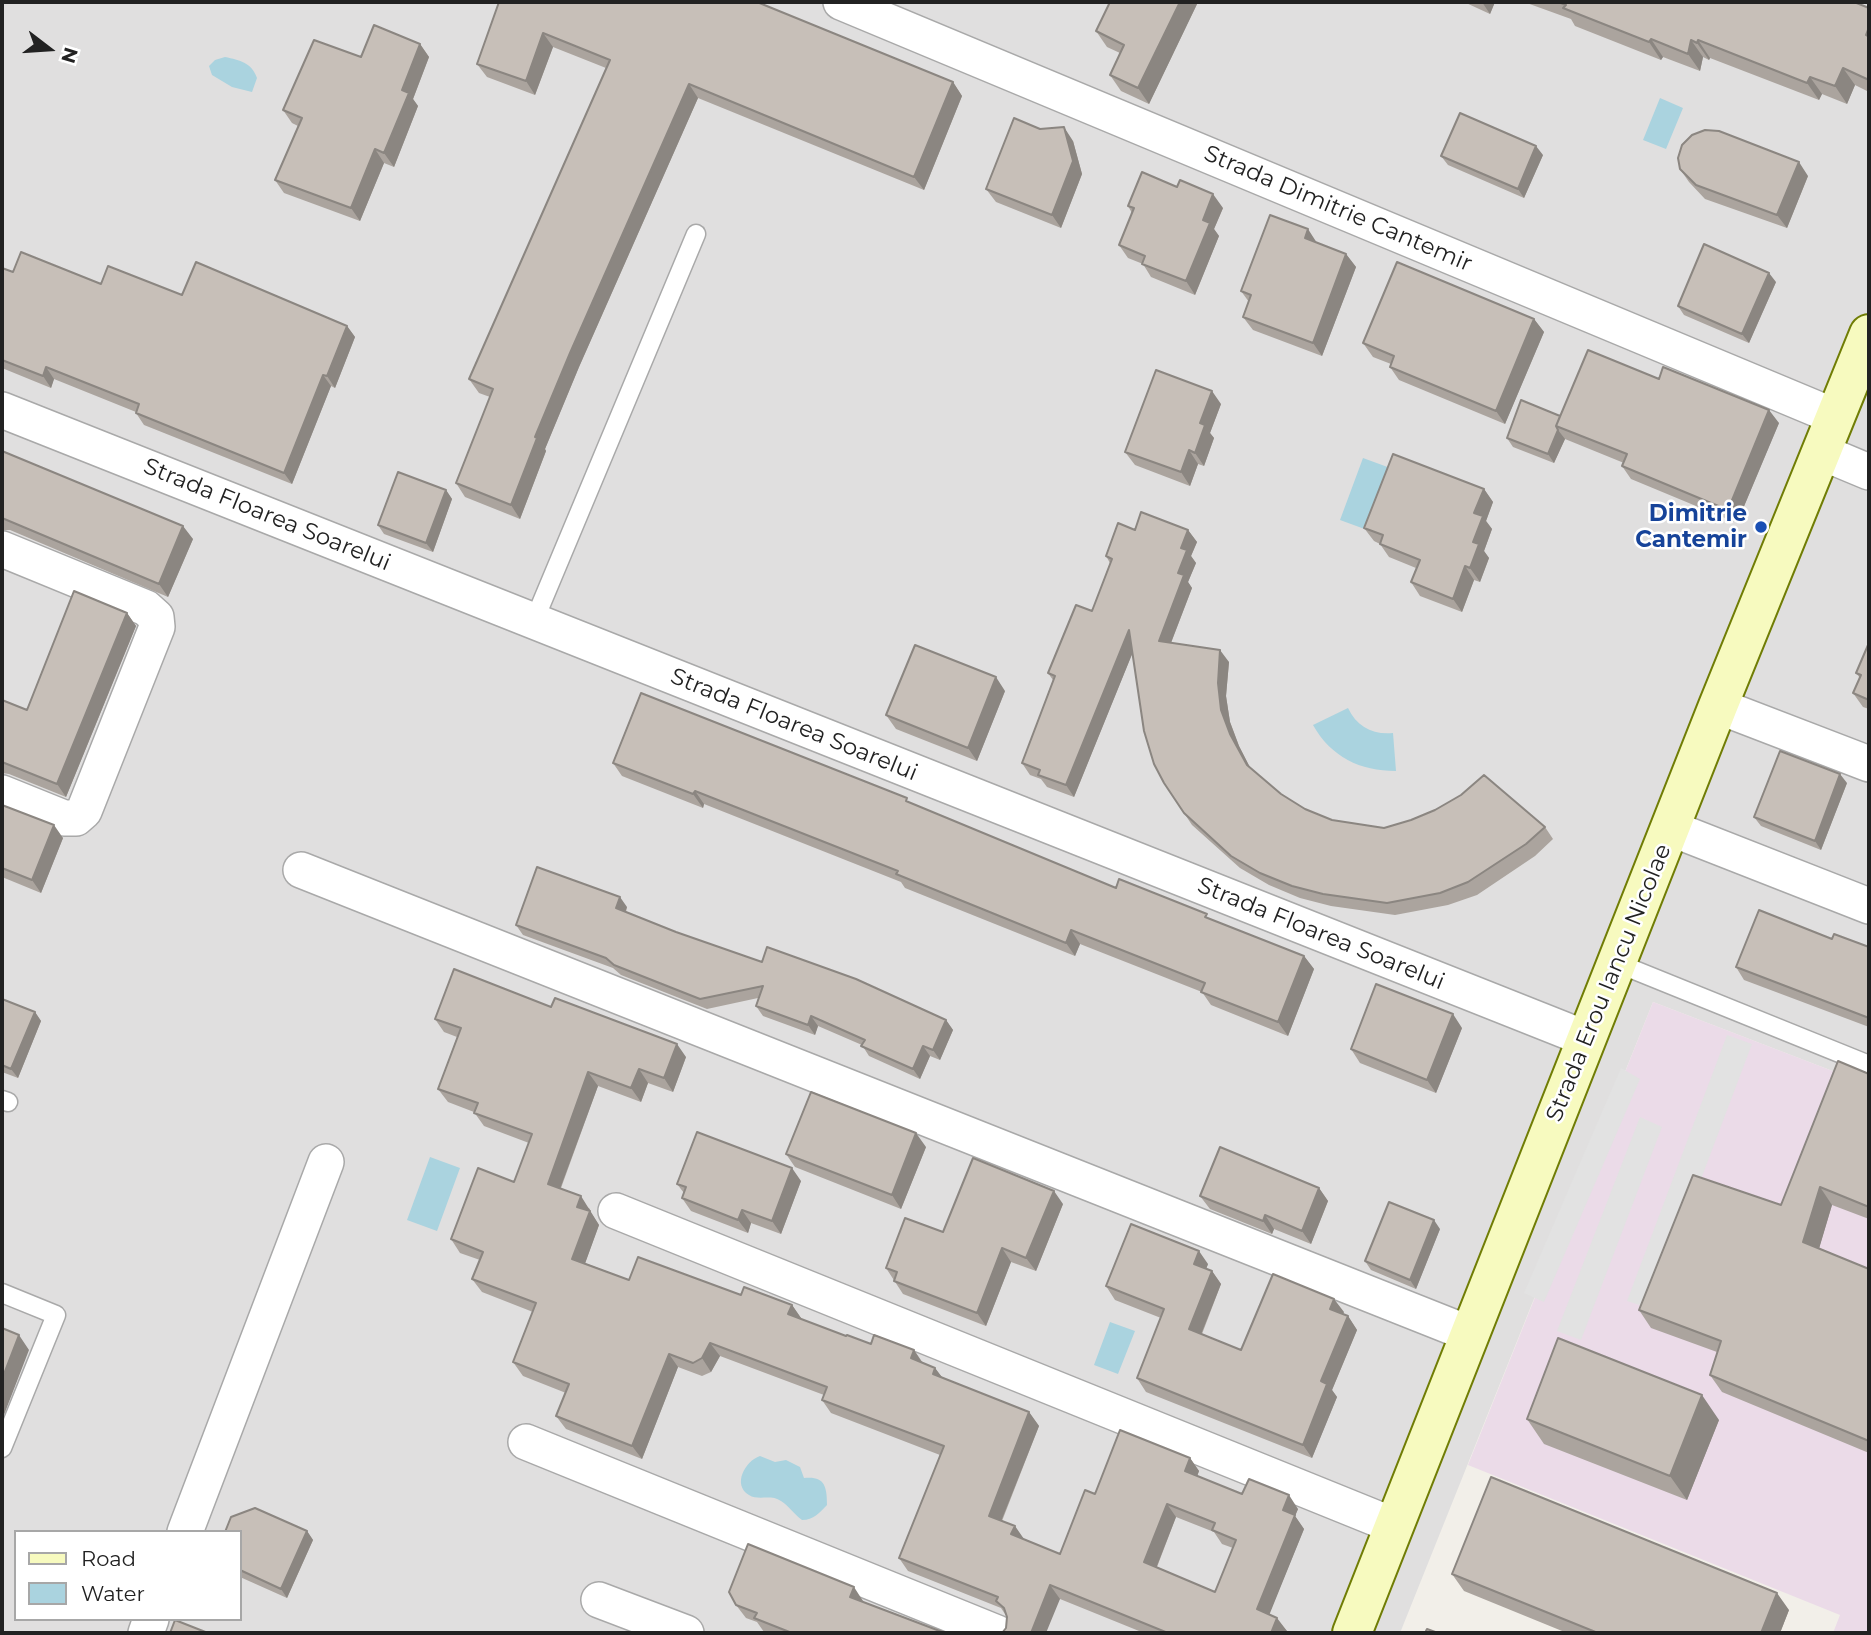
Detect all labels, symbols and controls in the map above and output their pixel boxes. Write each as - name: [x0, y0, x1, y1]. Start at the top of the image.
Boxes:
- north arrow: [14, 14, 84, 84]
- text: N: [56, 45, 83, 66]
- street label: Strada Dimitrie Cantemir: [1200, 140, 1476, 278]
- street label: Strada Floarea Soarelui: [139, 453, 395, 577]
- place label: Dimitrie Cantemir: [1635, 500, 1747, 554]
- marker: Dimitrie Cantemir: [1753, 519, 1769, 535]
- street label: Strada Floarea Soarelui: [666, 663, 922, 787]
- street label: Strada Erou Iancu Nicolae: [1541, 840, 1677, 1126]
- street label: Strada Floarea Soarelui: [1193, 872, 1449, 996]
- legend: [14, 1530, 242, 1621]
- text: Road: [81, 1546, 136, 1571]
- text: Water: [81, 1581, 145, 1606]

